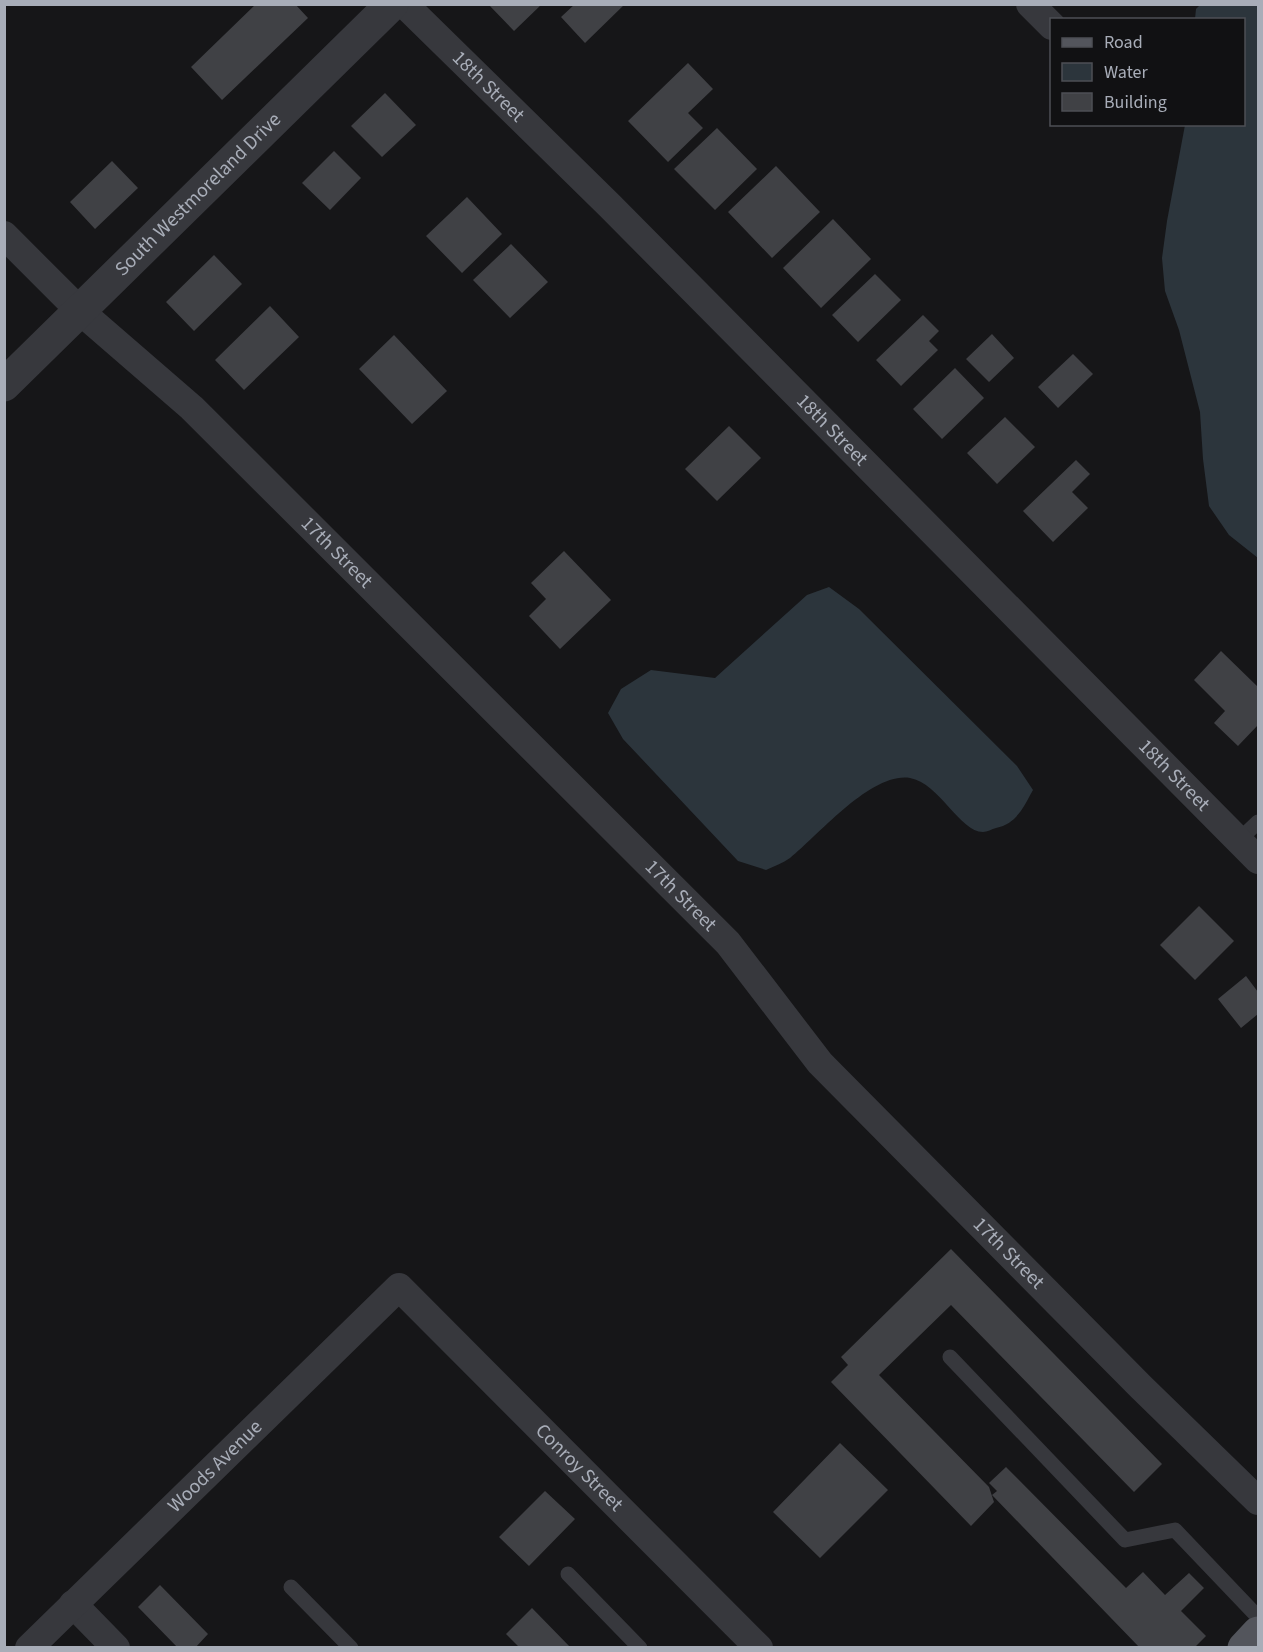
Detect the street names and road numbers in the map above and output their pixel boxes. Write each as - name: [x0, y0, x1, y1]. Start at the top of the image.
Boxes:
- street label: 18th Street: [446, 45, 531, 129]
- street label: South Westmoreland Drive: [109, 106, 288, 283]
- street label: 18th Street: [790, 388, 874, 473]
- street label: 17th Street: [294, 510, 379, 595]
- street label: 18th Street: [1132, 733, 1217, 818]
- street label: 17th Street: [638, 853, 723, 938]
- street label: 17th Street: [966, 1211, 1051, 1296]
- street label: Woods Avenue: [161, 1414, 269, 1519]
- street label: Conroy Street: [529, 1417, 630, 1518]

